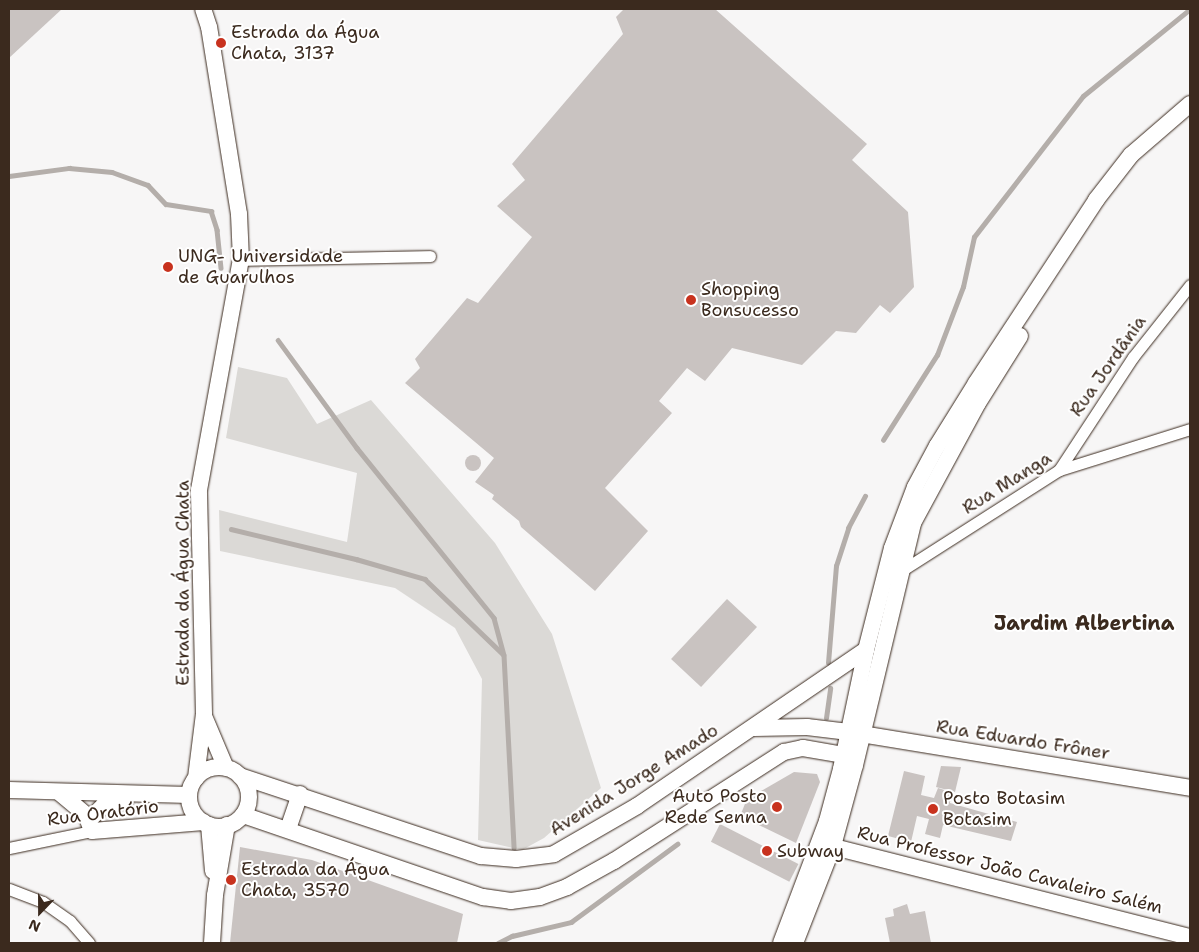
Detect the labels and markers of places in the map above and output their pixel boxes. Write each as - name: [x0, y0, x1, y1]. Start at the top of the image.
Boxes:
- place label: Estrada da Água Chata, 3137: [231, 22, 379, 64]
- marker: Estrada da Água Chata, 3137: [215, 37, 227, 49]
- place label: UNG- Universidade de Guarulhos: [178, 246, 343, 288]
- marker: UNG- Universidade de Guarulhos: [162, 261, 174, 273]
- place label: Shopping Bonsucesso: [701, 279, 799, 322]
- marker: Shopping Bonsucesso: [685, 294, 697, 306]
- place label: Auto Posto Rede Senna: [665, 786, 767, 829]
- place label: Posto Botasim Botasim: [943, 788, 1065, 831]
- marker: Auto Posto Rede Senna: [771, 801, 783, 813]
- marker: Posto Botasim Botasim: [927, 803, 939, 815]
- place label: Subway: [777, 840, 844, 862]
- marker: Subway: [761, 845, 773, 857]
- place label: Estrada da Água Chata, 3570: [241, 859, 389, 902]
- marker: Estrada da Água Chata, 3570: [225, 874, 237, 886]

